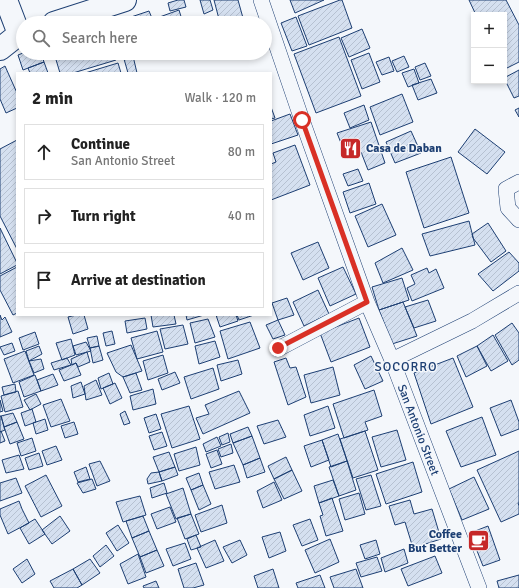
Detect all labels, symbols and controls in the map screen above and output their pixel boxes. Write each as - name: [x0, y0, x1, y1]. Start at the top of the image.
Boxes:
- map controls: [471, 12, 507, 84]
- button: +: [471, 12, 507, 48]
- search box: [16, 16, 272, 60]
- icon: search: [30, 27, 52, 49]
- text: Search here: [62, 29, 138, 47]
- button: −: [471, 48, 507, 84]
- text: 2 min: [32, 88, 73, 109]
- text: Walk · 120 m: [185, 90, 256, 106]
- route start: [293, 111, 311, 129]
- text: Continue: [71, 135, 130, 153]
- restaurant icon: Casa de Daban: [337, 135, 363, 161]
- icon: ahead: [33, 141, 55, 163]
- place label: Casa de Daban: [366, 141, 442, 156]
- text: 80 m: [228, 144, 255, 160]
- text: San Antonio Street: [71, 153, 175, 169]
- icon: right: [33, 205, 55, 227]
- text: Turn right: [71, 207, 136, 225]
- text: 40 m: [228, 208, 255, 224]
- icon: arrive: [33, 269, 55, 291]
- text: Arrive at destination: [71, 271, 206, 289]
- route end: [269, 339, 287, 357]
- district label: SOCORRO: [374, 359, 438, 375]
- street label: San Antonio Street: [394, 382, 442, 478]
- place label: Coffee But Better: [408, 527, 462, 556]
- cafe icon: Coffee But Better: [465, 528, 491, 554]

